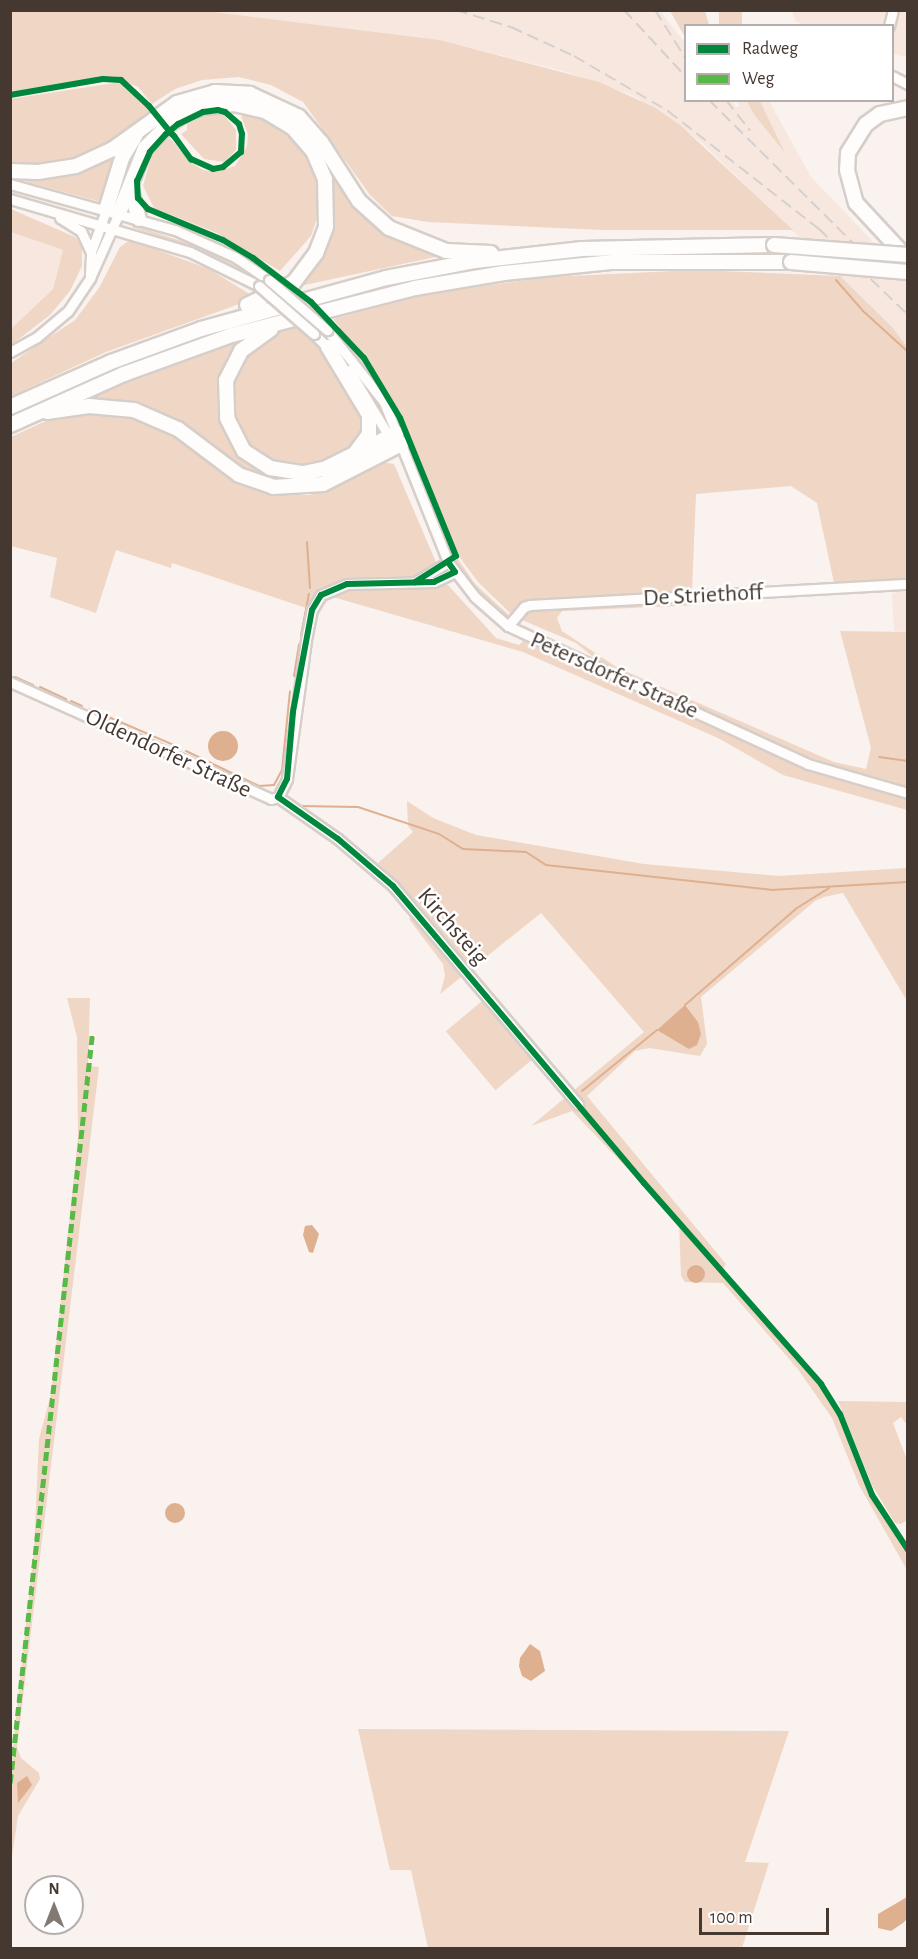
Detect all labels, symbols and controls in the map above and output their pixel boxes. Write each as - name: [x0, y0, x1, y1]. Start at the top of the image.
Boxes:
- legend: [684, 24, 894, 102]
- text: Radweg: [742, 40, 798, 58]
- text: Weg: [742, 70, 774, 88]
- street label: De Striethoff: [642, 578, 764, 614]
- street label: Petersdorfer Straße: [526, 626, 702, 726]
- street label: Oldendorfer Straße: [80, 703, 256, 805]
- street label: Kirchsteig: [411, 882, 493, 972]
- north arrow: [24, 1875, 84, 1935]
- text: N: [48, 1881, 60, 1897]
- scale bar: [702, 1896, 832, 1934]
- text: 100 m: [710, 1909, 753, 1927]

